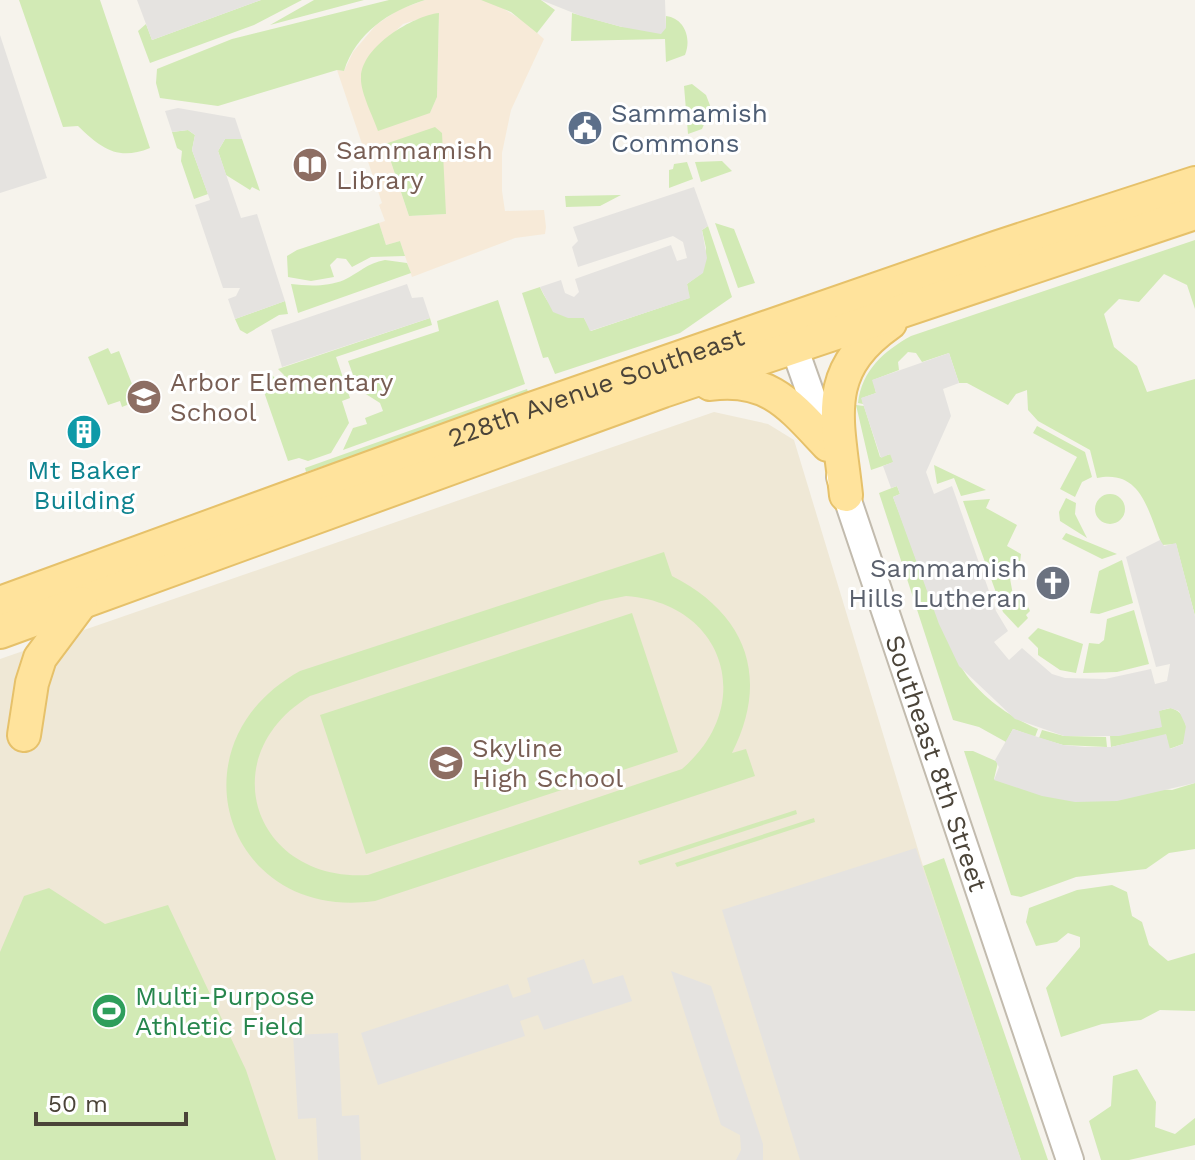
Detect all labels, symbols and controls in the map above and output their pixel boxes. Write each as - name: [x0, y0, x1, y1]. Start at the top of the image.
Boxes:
- place label: Sammamish Commons: [611, 98, 768, 158]
- public building icon: Sammamish Commons: [566, 109, 604, 147]
- place label: Sammamish Library: [336, 135, 493, 195]
- library icon: Sammamish Library: [291, 146, 329, 184]
- street label: 228th Avenue Southeast: [444, 321, 748, 453]
- place label: Arbor Elementary School: [170, 367, 394, 427]
- school or university icon: Arbor Elementary School: [125, 378, 163, 416]
- building icon: Mt Baker Building: [65, 413, 103, 451]
- place label: Mt Baker Building: [27, 455, 141, 515]
- place label: Sammamish Hills Lutheran: [848, 553, 1027, 613]
- church icon: Sammamish Hills Lutheran: [1034, 564, 1072, 602]
- street label: Southeast 8th Street: [879, 631, 994, 895]
- place label: Skyline High School: [472, 733, 623, 793]
- school or university icon: Skyline High School: [427, 744, 465, 782]
- place label: Multi-Purpose Athletic Field: [135, 981, 315, 1041]
- sports icon: Multi-Purpose Athletic Field: [90, 992, 128, 1030]
- scale bar: [36, 1076, 186, 1126]
- text: 50 m: [48, 1090, 108, 1118]

